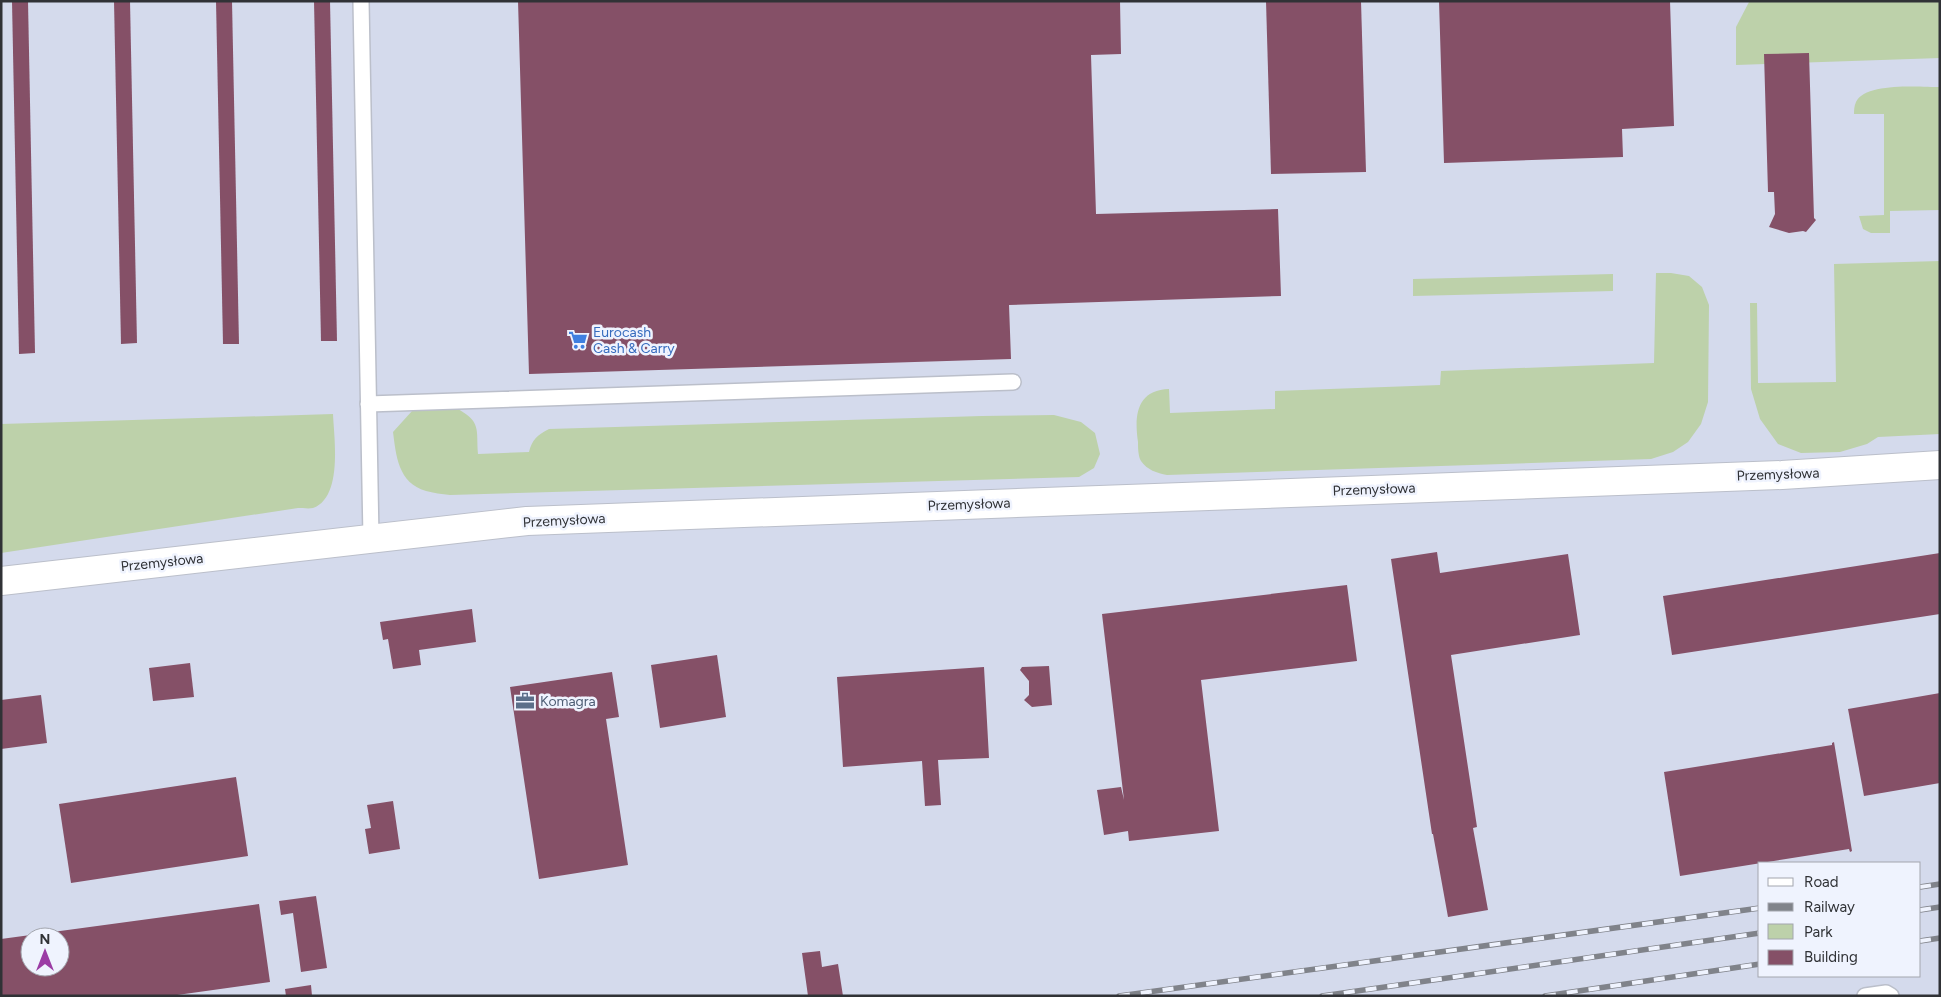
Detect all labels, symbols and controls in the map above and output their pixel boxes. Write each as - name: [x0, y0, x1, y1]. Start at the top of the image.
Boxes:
- place label: Eurocash Cash & Carry: [593, 324, 675, 357]
- supermarket icon: Eurocash Cash & Carry: [567, 329, 589, 351]
- street label: Przemysłowa: [1736, 465, 1820, 484]
- street label: Przemysłowa: [1332, 480, 1416, 499]
- street label: Przemysłowa: [927, 495, 1011, 514]
- street label: Przemysłowa: [522, 510, 606, 531]
- street label: Przemysłowa: [120, 550, 204, 575]
- office icon: Komagra: [514, 690, 536, 712]
- place label: Komagra: [540, 693, 596, 710]
- legend: [1758, 862, 1921, 977]
- text: Road: [1804, 873, 1839, 891]
- text: Railway: [1804, 898, 1855, 916]
- text: Park: [1804, 923, 1833, 941]
- north arrow: [20, 927, 70, 977]
- text: N: [40, 931, 50, 948]
- text: Building: [1804, 948, 1858, 966]

